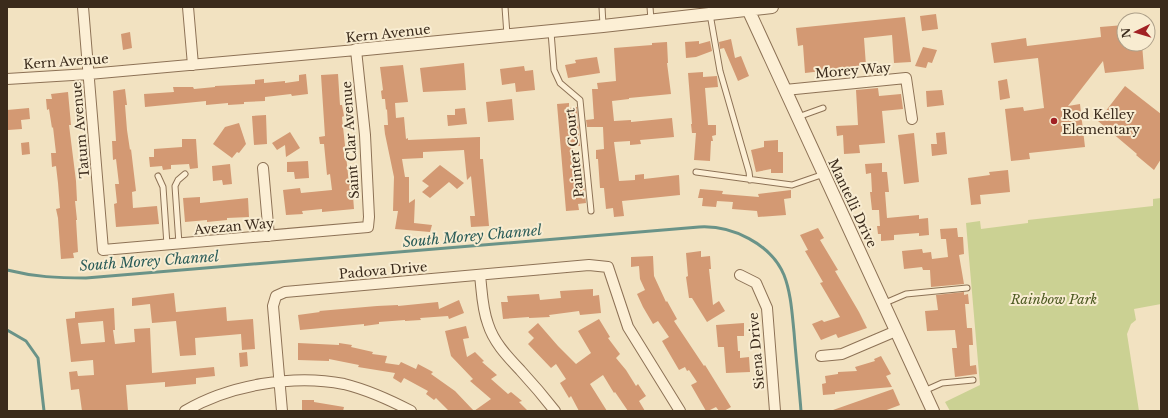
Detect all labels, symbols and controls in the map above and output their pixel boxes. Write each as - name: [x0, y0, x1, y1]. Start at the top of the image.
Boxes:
- north arrow: [1116, 12, 1156, 52]
- street label: Kern Avenue: [345, 21, 431, 46]
- text: N: [1119, 26, 1133, 39]
- street label: Kern Avenue: [23, 50, 109, 73]
- street label: Morey Way: [814, 59, 892, 82]
- street label: Saint Clar Avenue: [338, 80, 363, 199]
- street label: Tatum Avenue: [68, 81, 93, 179]
- place label: Rod Kelley Elementary: [1062, 106, 1141, 138]
- street label: Painter Court: [561, 107, 588, 199]
- marker: Rod Kelley Elementary: [1049, 116, 1059, 126]
- street label: Mantelli Drive: [824, 156, 881, 251]
- street label: Avezan Way: [192, 214, 276, 239]
- water label: South Morey Channel: [402, 221, 543, 251]
- water label: South Morey Channel: [79, 247, 220, 275]
- street label: Padova Drive: [338, 258, 428, 283]
- park label: Rainbow Park: [1010, 291, 1098, 308]
- street label: Siena Drive: [745, 312, 768, 390]

